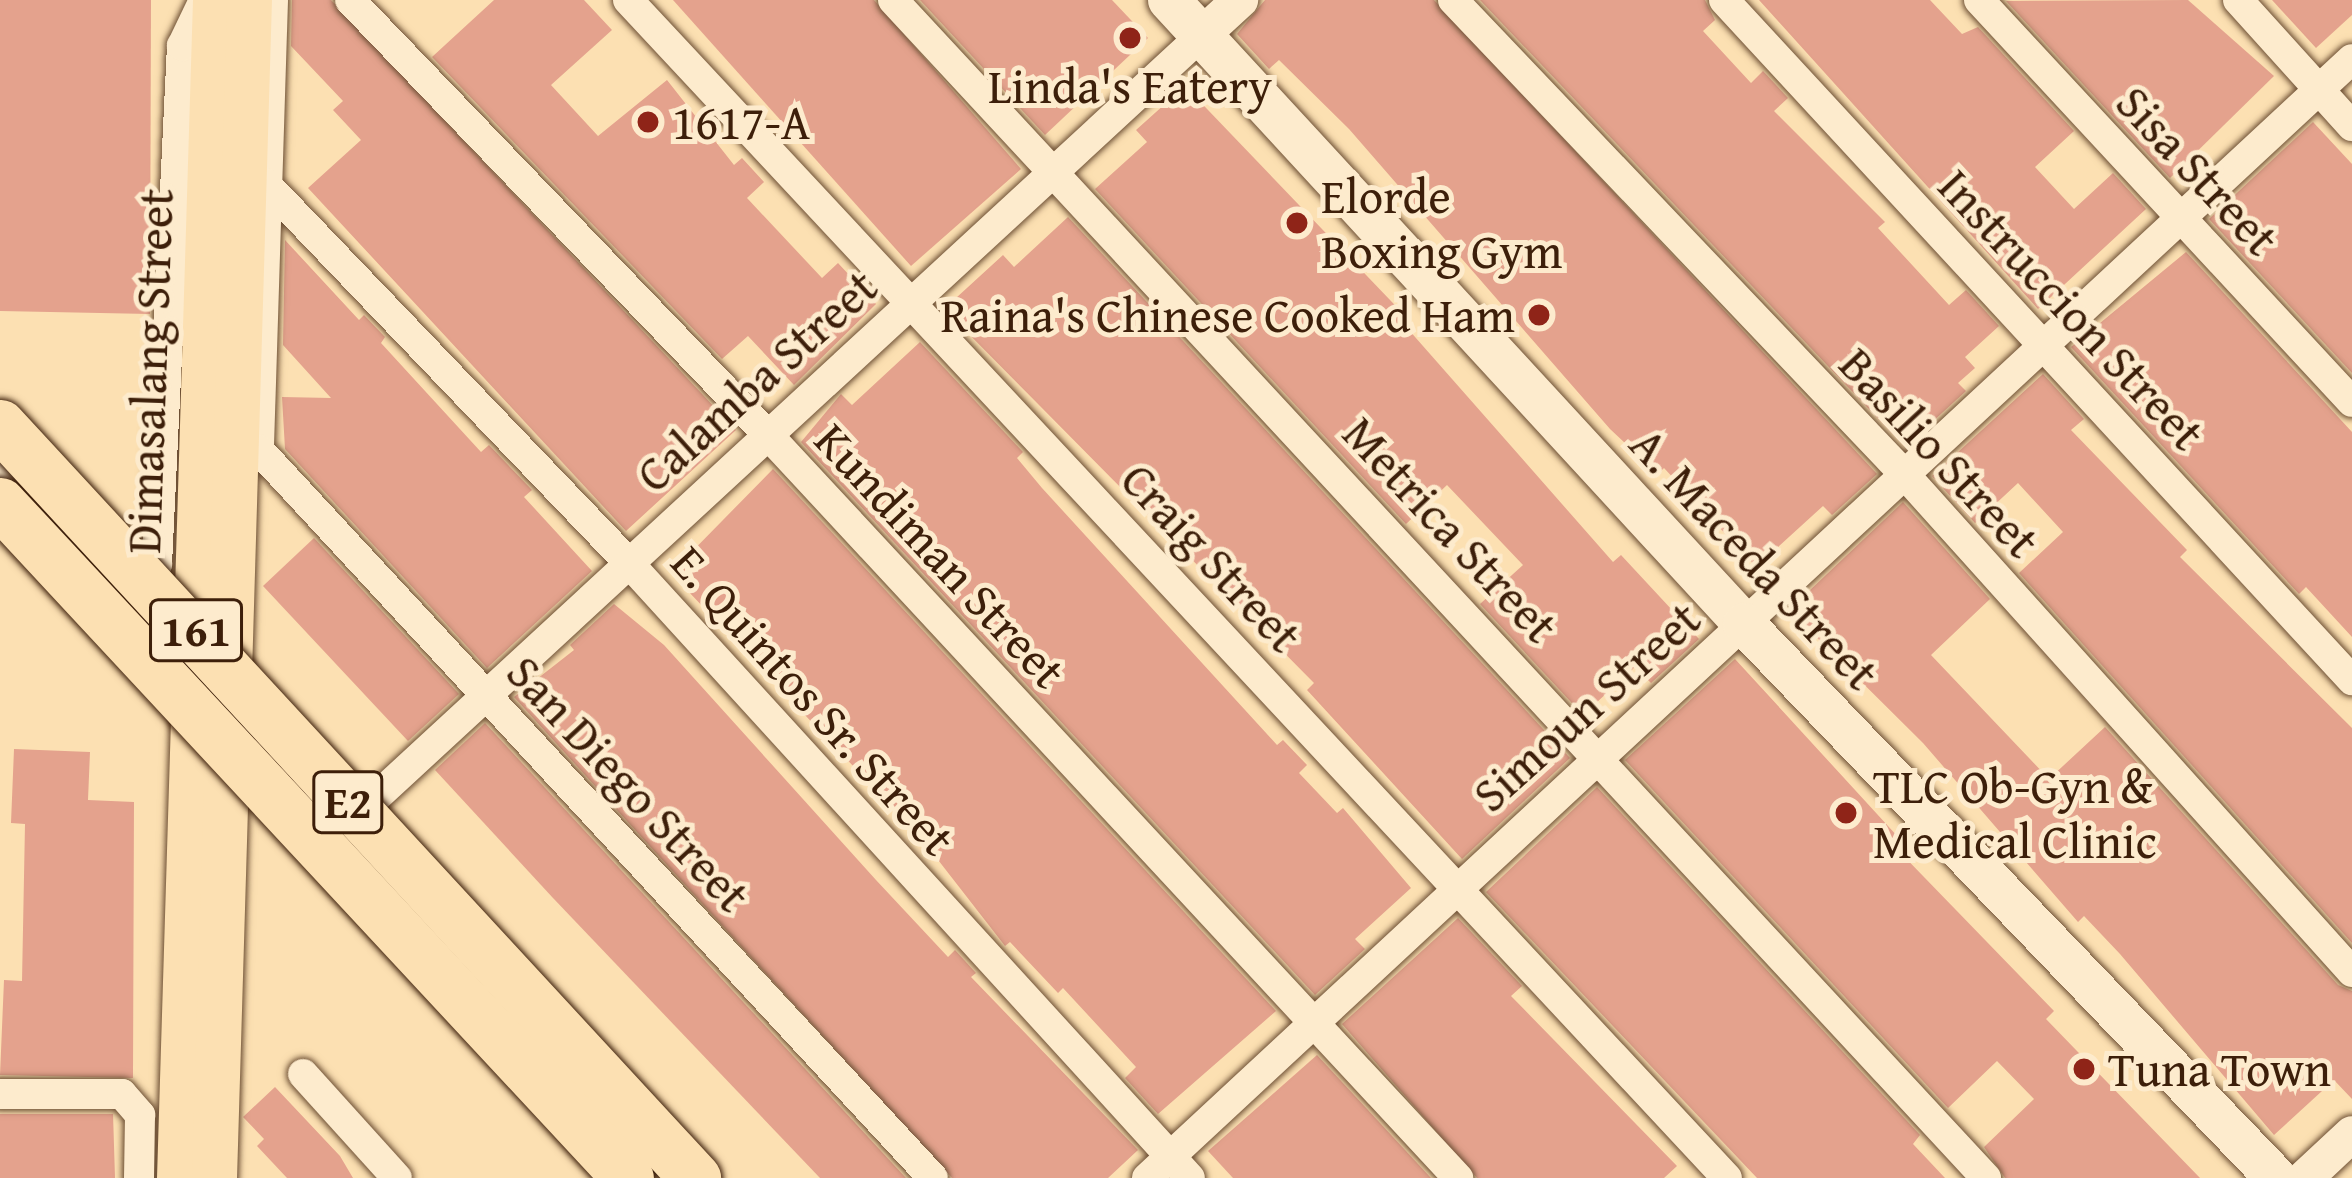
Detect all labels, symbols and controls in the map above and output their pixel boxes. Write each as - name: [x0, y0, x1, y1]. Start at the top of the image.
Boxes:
- marker: Linda's Eatery: [1117, 25, 1143, 51]
- place label: Linda's Eatery: [988, 57, 1272, 115]
- street label: Sisa Street: [2105, 73, 2291, 267]
- place label: 1617-A: [672, 93, 810, 151]
- marker: 1617-A: [635, 109, 661, 135]
- street label: Instruccion Street: [1927, 157, 2217, 461]
- place label: Elorde Boxing Gym: [1321, 166, 1562, 279]
- street label: Dimasalang Street: [114, 187, 184, 555]
- marker: Elorde Boxing Gym: [1284, 210, 1310, 236]
- street label: Calamba Street: [624, 257, 888, 503]
- place label: Raina's Chinese Cooked Ham: [940, 286, 1515, 344]
- marker: Raina's Chinese Cooked Ham: [1526, 302, 1552, 328]
- street label: Basilio Street: [1828, 335, 2052, 569]
- street label: Metrica Street: [1332, 404, 1570, 654]
- street label: Kundiman Street: [804, 411, 1078, 699]
- street label: A. Maceda Street: [1619, 415, 1891, 701]
- street label: Craig Street: [1110, 451, 1314, 663]
- street label: E. Quintos Sr. Street: [660, 533, 968, 867]
- street label: Simoun Street: [1461, 589, 1711, 823]
- road number: 161: [148, 591, 244, 669]
- street label: San Diego Street: [496, 643, 762, 923]
- place label: TLC Ob-Gyn & Medical Clinic: [1873, 756, 2157, 869]
- road number: E2: [312, 763, 384, 841]
- marker: TLC Ob-Gyn & Medical Clinic: [1830, 797, 1862, 829]
- place label: Tuna Town: [2108, 1040, 2331, 1098]
- marker: Tuna Town: [2071, 1056, 2097, 1082]

